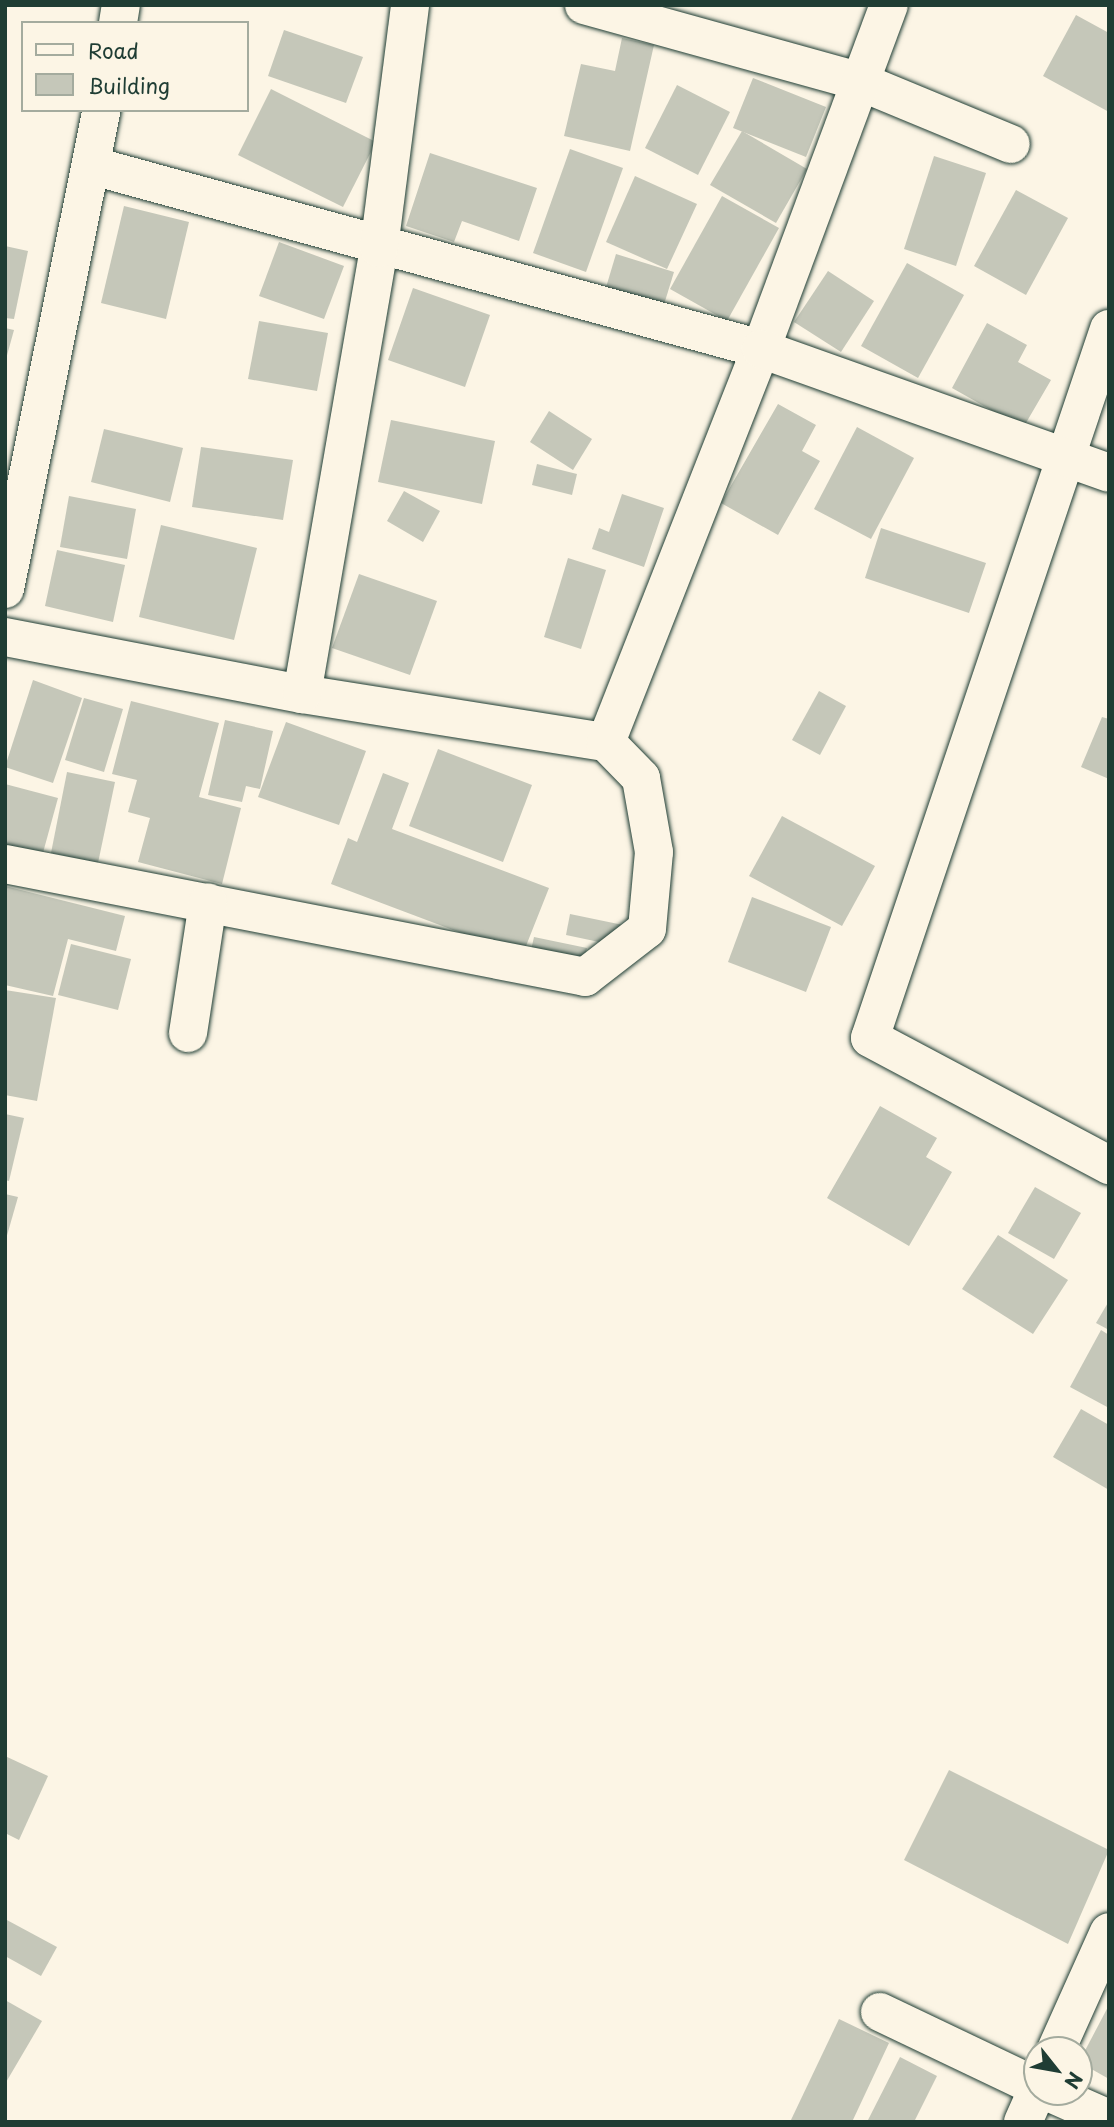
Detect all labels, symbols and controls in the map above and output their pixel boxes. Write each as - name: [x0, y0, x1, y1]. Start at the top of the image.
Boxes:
- legend: [21, 21, 248, 112]
- text: Road: [88, 34, 139, 66]
- text: Building: [88, 69, 170, 101]
- north arrow: [1023, 2036, 1093, 2106]
- text: N: [1058, 2067, 1090, 2094]

